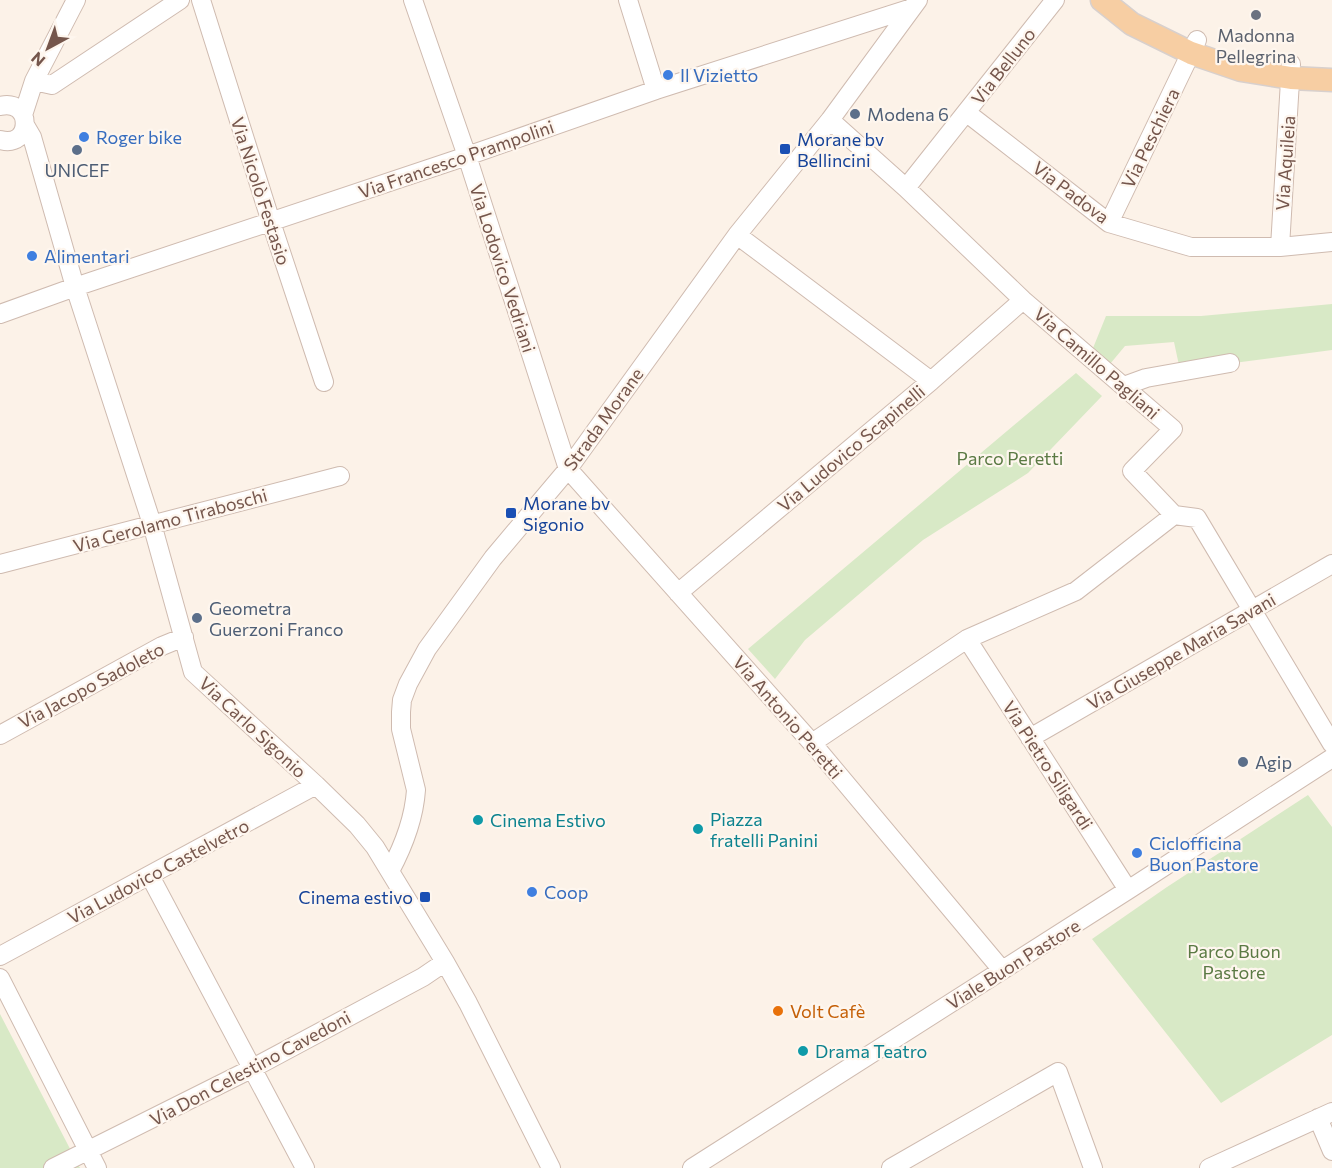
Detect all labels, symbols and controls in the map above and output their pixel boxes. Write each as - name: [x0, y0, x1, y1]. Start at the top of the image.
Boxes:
- marker: Madonna Pellegrina: [1249, 8, 1263, 22]
- north arrow: [18, 18, 78, 78]
- street label: Via Belluno: [966, 23, 1040, 109]
- place label: Madonna Pellegrina: [1216, 24, 1296, 67]
- text: N: [27, 49, 49, 71]
- place label: Il Vizietto: [680, 64, 758, 86]
- marker: Il Vizietto: [661, 68, 675, 82]
- street label: Via Peschiera: [1116, 85, 1184, 191]
- place label: Modena 6: [867, 103, 949, 125]
- marker: Modena 6: [848, 107, 862, 121]
- street label: Via Nicolò Festasio: [227, 114, 295, 268]
- street label: Via Francesco Prampolini: [355, 115, 557, 203]
- street label: Via Aquileia: [1271, 115, 1299, 211]
- place label: Roger bike: [96, 126, 182, 148]
- place label: Morane bv Bellincini: [797, 128, 884, 171]
- marker: Roger bike: [77, 130, 91, 144]
- marker: Morane bv Bellincini: [778, 142, 792, 156]
- marker: UNICEF: [70, 143, 84, 157]
- street label: Via Padova: [1028, 156, 1114, 228]
- place label: UNICEF: [44, 159, 110, 181]
- street label: Via Lodovico Vedriani: [465, 181, 541, 355]
- place label: Alimentari: [44, 245, 130, 267]
- marker: Alimentari: [25, 249, 39, 263]
- street label: Via Camillo Pagliani: [1030, 302, 1164, 424]
- street label: Strada Morane: [558, 363, 648, 475]
- street label: Via Ludovico Scapinelli: [773, 380, 929, 516]
- park label: Parco Peretti: [957, 447, 1063, 469]
- street label: Via Gerolamo Tiraboschi: [71, 484, 269, 556]
- place label: Morane bv Sigonio: [523, 492, 610, 535]
- marker: Morane bv Sigonio: [504, 506, 518, 520]
- street label: Via Giuseppe Maria Savani: [1083, 588, 1279, 714]
- place label: Geometra Guerzoni Franco: [209, 597, 343, 640]
- marker: Geometra Guerzoni Franco: [190, 611, 204, 625]
- street label: Via Jacopo Sadoleto: [14, 637, 168, 733]
- street label: Via Antonio Peretti: [729, 651, 847, 783]
- street label: Via Carlo Sigonio: [195, 672, 311, 782]
- street label: Via Pietro Siligardi: [998, 697, 1098, 833]
- place label: Agip: [1255, 751, 1292, 773]
- marker: Agip: [1236, 755, 1250, 769]
- place label: Piazza fratelli Panini: [710, 808, 818, 851]
- place label: Cinema Estivo: [490, 809, 606, 831]
- marker: Cinema Estivo: [471, 813, 485, 827]
- street label: Via Ludovico Castelvetro: [63, 814, 253, 928]
- marker: Piazza fratelli Panini: [691, 822, 705, 836]
- place label: Ciclofficina Buon Pastore: [1149, 832, 1258, 875]
- marker: Ciclofficina Buon Pastore: [1130, 846, 1144, 860]
- place label: Coop: [544, 881, 589, 903]
- marker: Coop: [525, 885, 539, 899]
- place label: Cinema estivo: [298, 886, 413, 908]
- marker: Cinema estivo: [418, 890, 432, 904]
- street label: Viale Buon Pastore: [942, 914, 1084, 1014]
- park label: Parco Buon Pastore: [1187, 940, 1281, 983]
- place label: Volt Cafè: [790, 1000, 865, 1022]
- marker: Volt Cafè: [771, 1004, 785, 1018]
- street label: Via Don Celestino Cavedoni: [146, 1006, 354, 1130]
- place label: Drama Teatro: [815, 1040, 927, 1062]
- marker: Drama Teatro: [796, 1044, 810, 1058]

